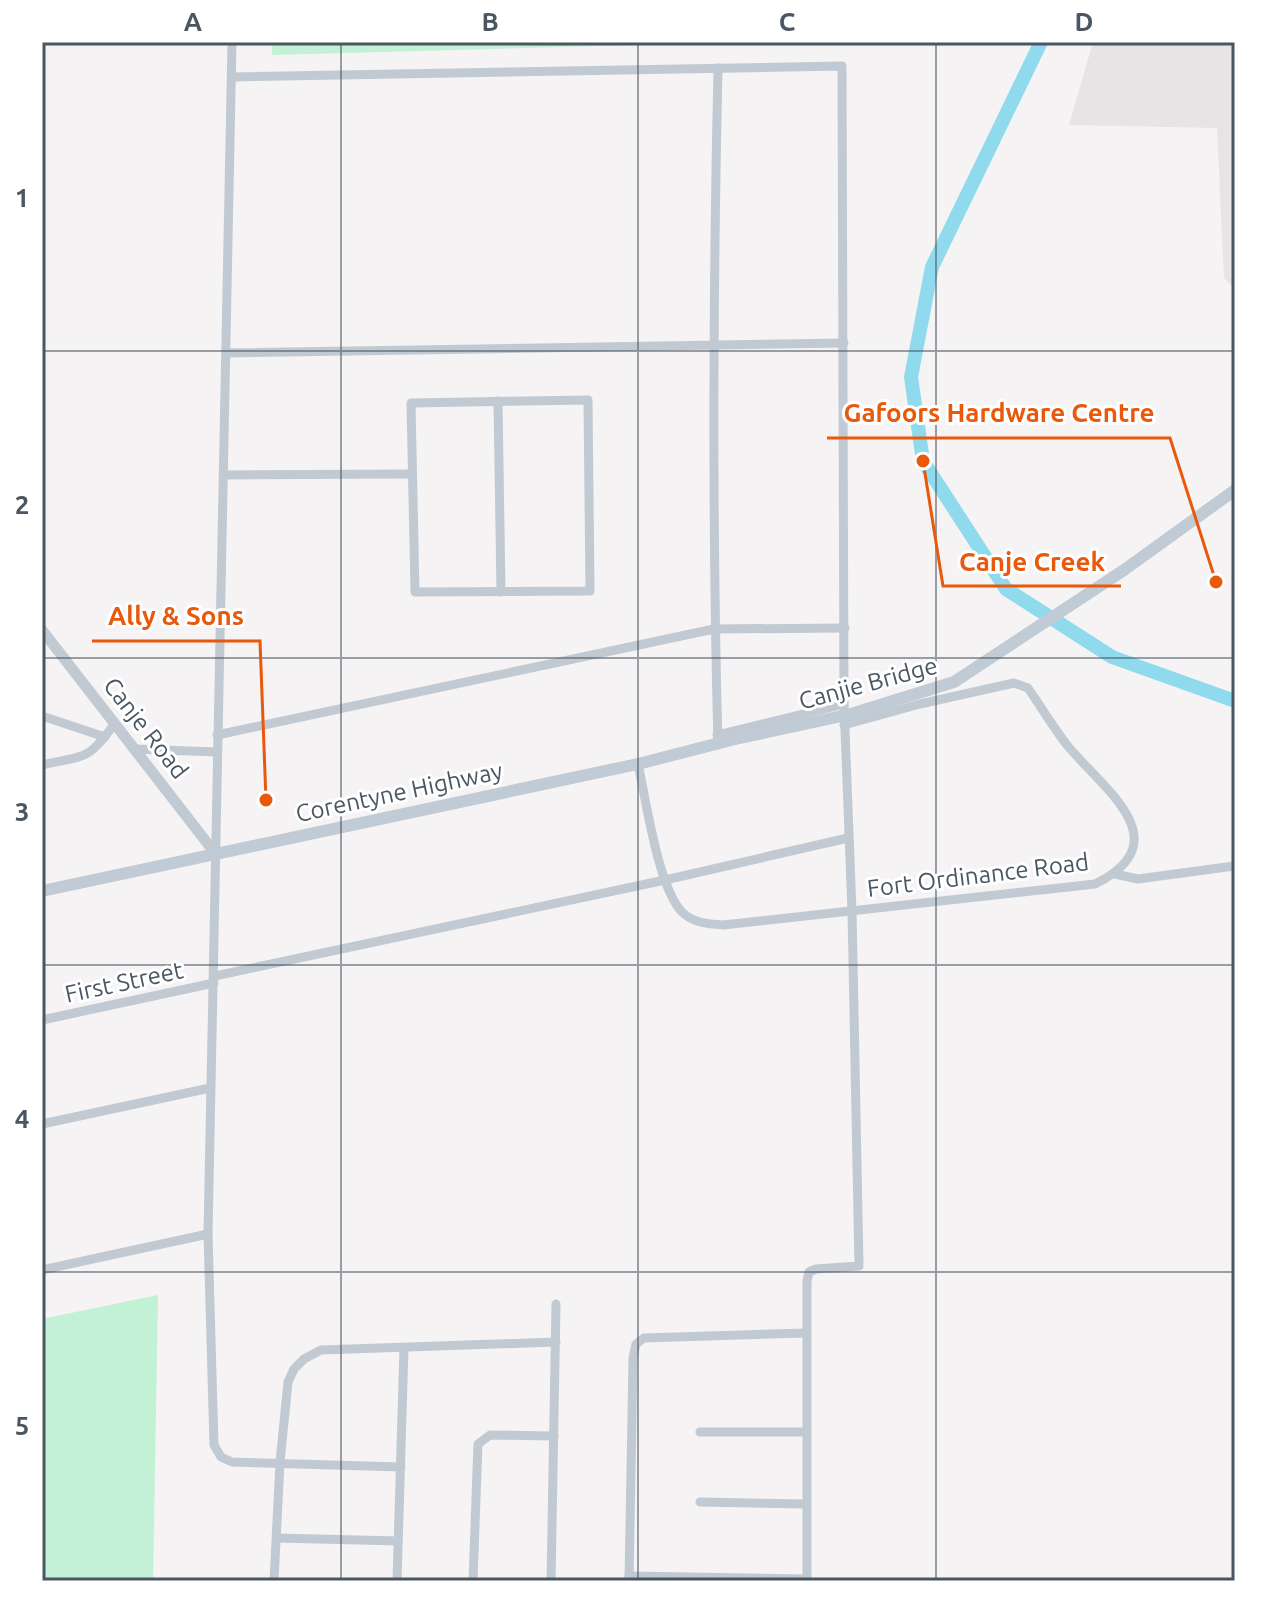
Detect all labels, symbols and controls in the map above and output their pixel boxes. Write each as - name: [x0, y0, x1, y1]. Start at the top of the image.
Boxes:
- text: A: [184, 7, 203, 36]
- text: B: [481, 7, 499, 36]
- text: C: [779, 7, 796, 36]
- text: D: [1075, 7, 1093, 36]
- text: 1: [15, 183, 29, 212]
- callout: Gafoors Hardware Centre: [827, 388, 1170, 438]
- text: Gafoors Hardware Centre: [843, 398, 1155, 427]
- text: 2: [15, 490, 29, 519]
- callout: Canje Creek: [943, 536, 1121, 586]
- text: Canje Creek: [959, 547, 1105, 576]
- callout: Ally & Sons: [92, 591, 260, 641]
- text: Ally & Sons: [108, 601, 244, 630]
- street label: Canjie Bridge: [796, 652, 940, 714]
- street label: Canje Road: [98, 672, 194, 784]
- street label: Corentyne Highway: [293, 757, 505, 827]
- text: 3: [15, 797, 29, 826]
- street label: Fort Ordinance Road: [866, 848, 1090, 902]
- street label: First Street: [63, 956, 186, 1008]
- text: 4: [15, 1104, 29, 1133]
- text: 5: [15, 1411, 29, 1440]

